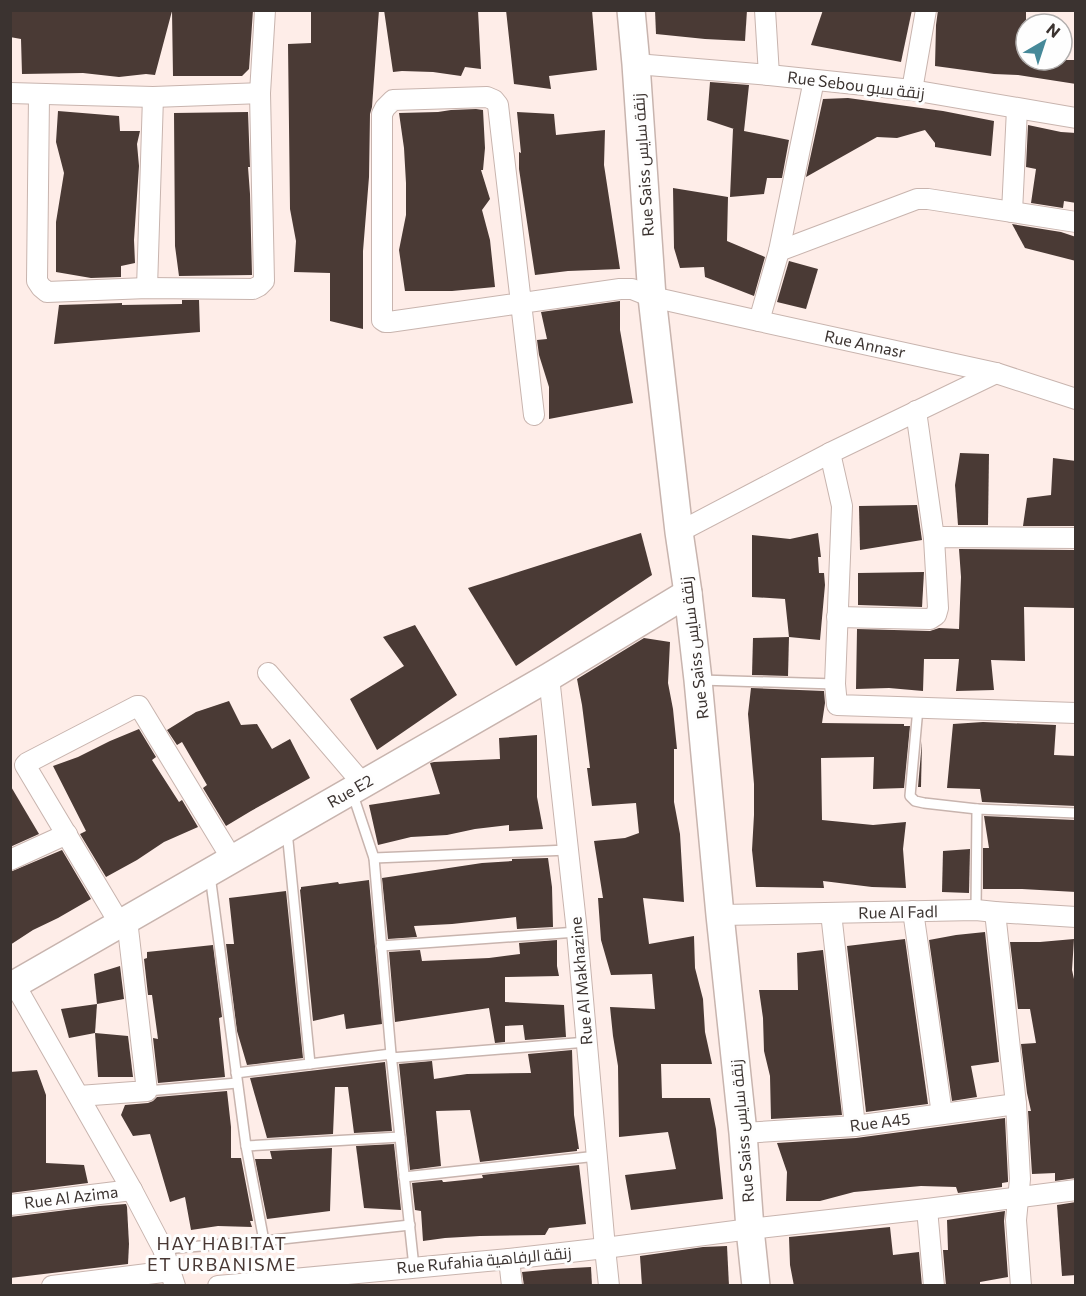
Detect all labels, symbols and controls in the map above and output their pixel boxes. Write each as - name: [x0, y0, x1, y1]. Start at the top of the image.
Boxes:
- north arrow: [1014, 12, 1074, 72]
- text: N: [1043, 19, 1064, 41]
- street label: Rue Sebou زنقة سبو: [786, 67, 926, 103]
- street label: Rue Saiss زنقة سايس: [628, 93, 659, 237]
- street label: Rue Annasr: [823, 326, 908, 362]
- street label: Rue Saiss زنقة سايس: [675, 575, 714, 721]
- street label: Rue E2: [324, 770, 376, 811]
- street label: Rue Al Fadl: [858, 901, 938, 922]
- street label: Rue Al Makhazine: [565, 916, 596, 1046]
- street label: Rue Saiss زنقة سايس: [726, 1058, 759, 1203]
- street label: Rue A45: [849, 1108, 911, 1135]
- street label: Rue Al Azima: [23, 1181, 119, 1212]
- district label: HAY HABITAT ET URBANISME: [147, 1232, 297, 1275]
- street label: Rue Rufahia زنقة الرفاهية: [396, 1242, 572, 1278]

